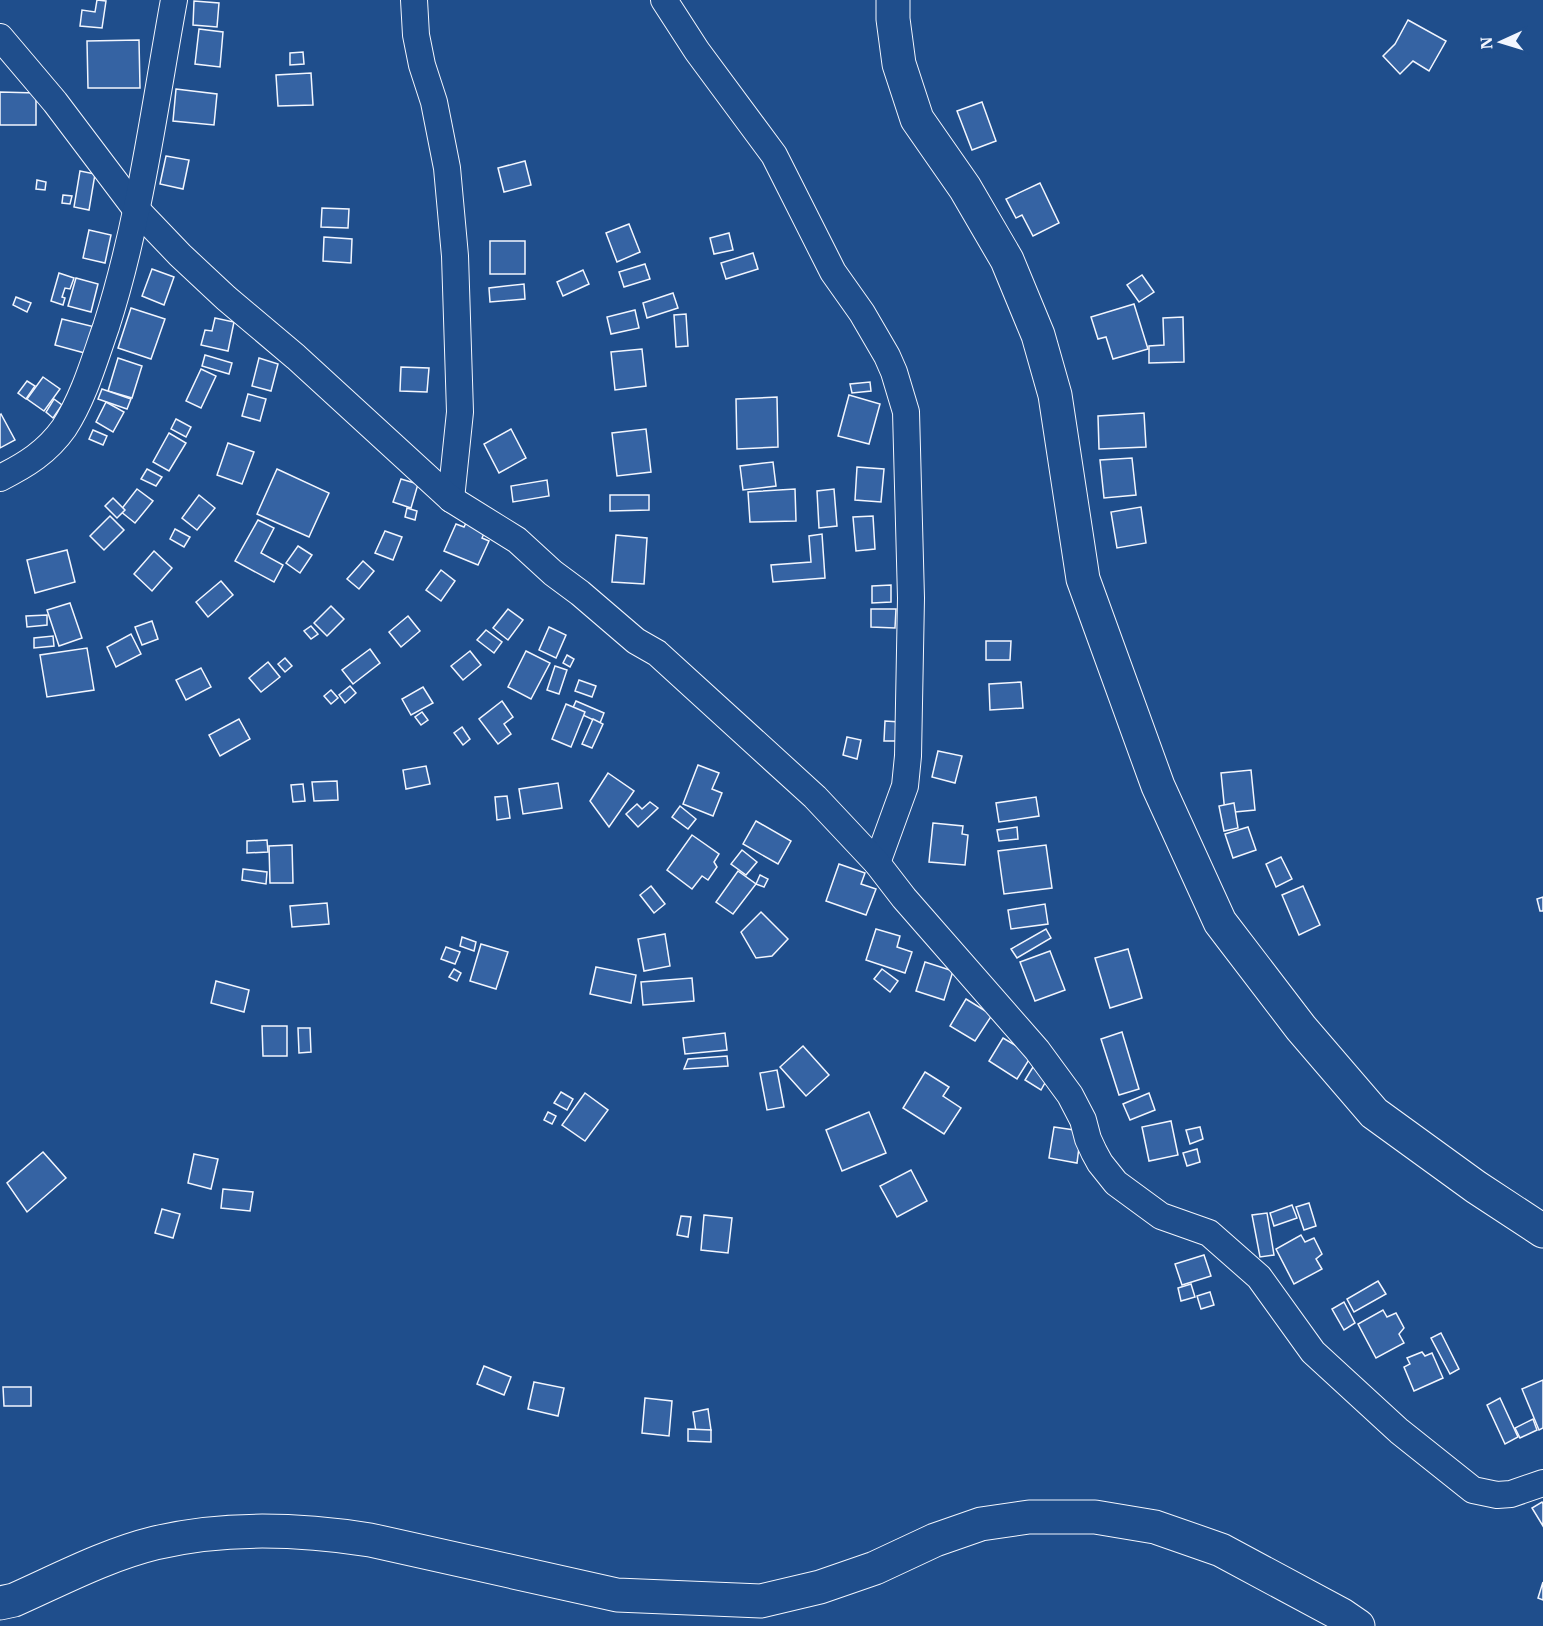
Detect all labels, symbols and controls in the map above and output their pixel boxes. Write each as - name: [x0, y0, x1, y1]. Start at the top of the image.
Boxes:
- north arrow: [1471, 12, 1531, 72]
- text: N: [1476, 36, 1496, 50]

